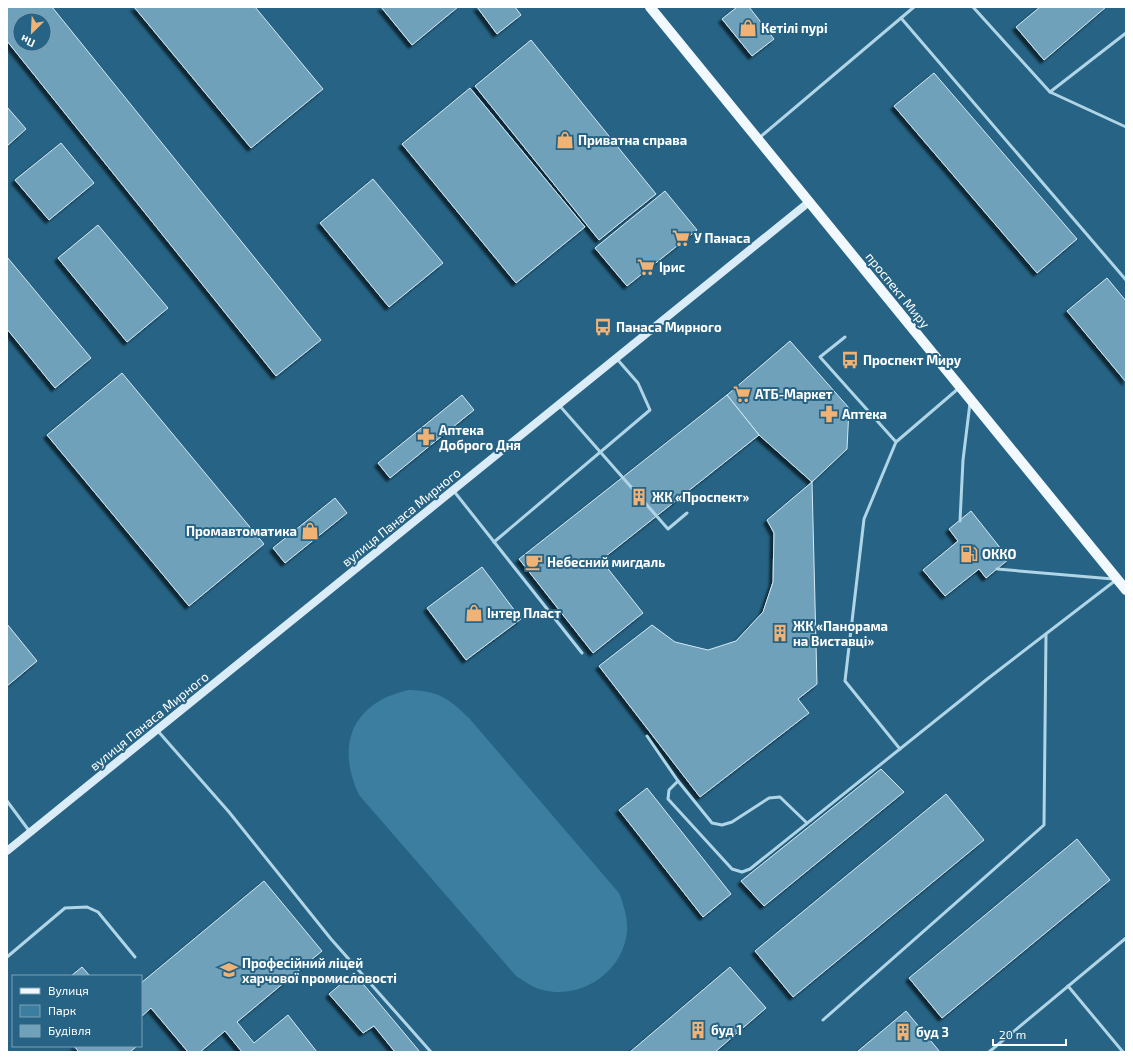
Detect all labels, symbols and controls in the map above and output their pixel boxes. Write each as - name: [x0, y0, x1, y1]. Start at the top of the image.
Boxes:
- north arrow: [12, 12, 52, 52]
- shop icon: Кетілі пурі: [738, 18, 758, 38]
- place label: Кетілі пурі: [761, 20, 828, 36]
- text: Пн: [19, 33, 37, 50]
- shop icon: Приватна справа: [555, 130, 575, 150]
- place label: Приватна справа: [578, 132, 687, 148]
- supermarket icon: У Панаса: [671, 228, 691, 248]
- place label: У Панаса: [694, 230, 750, 246]
- street label: проспект Миру: [862, 249, 934, 331]
- supermarket icon: Ірис: [636, 257, 656, 277]
- place label: Ірис: [659, 259, 686, 275]
- bus stop icon: Панаса Мирного: [593, 317, 613, 337]
- place label: Панаса Мирного: [616, 319, 722, 335]
- bus stop icon: Проспект Миру: [840, 350, 860, 370]
- place label: Проспект Миру: [863, 352, 962, 368]
- supermarket icon: АТБ-Маркет: [732, 384, 752, 404]
- place label: АТБ-Маркет: [755, 386, 833, 402]
- pharmacy icon: Аптека: [819, 404, 839, 424]
- place label: Аптека: [842, 406, 887, 422]
- place label: Аптека Доброго Дня: [439, 422, 521, 453]
- pharmacy icon: Аптека Доброго Дня: [416, 427, 436, 447]
- street label: вулиця Панаса Мирного: [338, 464, 464, 570]
- building icon: ЖК «Проспект»: [629, 487, 649, 507]
- place label: ЖК «Проспект»: [652, 489, 749, 505]
- shop icon: Промавтоматика: [300, 521, 320, 541]
- place label: Промавтоматика: [186, 523, 297, 539]
- fuel station icon: ОККО: [959, 544, 979, 564]
- place label: ОККО: [982, 546, 1016, 562]
- cafe icon: Небесний мигдаль: [524, 552, 544, 572]
- place label: Небесний мигдаль: [547, 554, 665, 570]
- shop icon: Інтер Пласт: [464, 603, 484, 623]
- place label: Інтер Пласт: [487, 605, 561, 621]
- place label: ЖК «Панорама на Виставці»: [793, 618, 888, 649]
- building icon: ЖК «Панорама на Виставці»: [770, 623, 790, 643]
- street label: вулиця Панаса Мирного: [86, 668, 212, 774]
- place label: Професійний ліцей харчової промисловості: [242, 955, 397, 986]
- school or university icon: Професійний ліцей харчової промисловості: [219, 960, 239, 980]
- legend: [12, 975, 142, 1047]
- text: Вулиця: [48, 983, 89, 998]
- text: Парк: [48, 1003, 77, 1017]
- building icon: буд 1: [688, 1020, 708, 1040]
- scale bar: [993, 1021, 1066, 1047]
- place label: буд 1: [711, 1022, 742, 1038]
- building icon: буд 3: [893, 1022, 913, 1042]
- text: Будівля: [48, 1023, 91, 1038]
- place label: буд 3: [916, 1024, 949, 1040]
- text: 20 m: [999, 1027, 1026, 1041]

